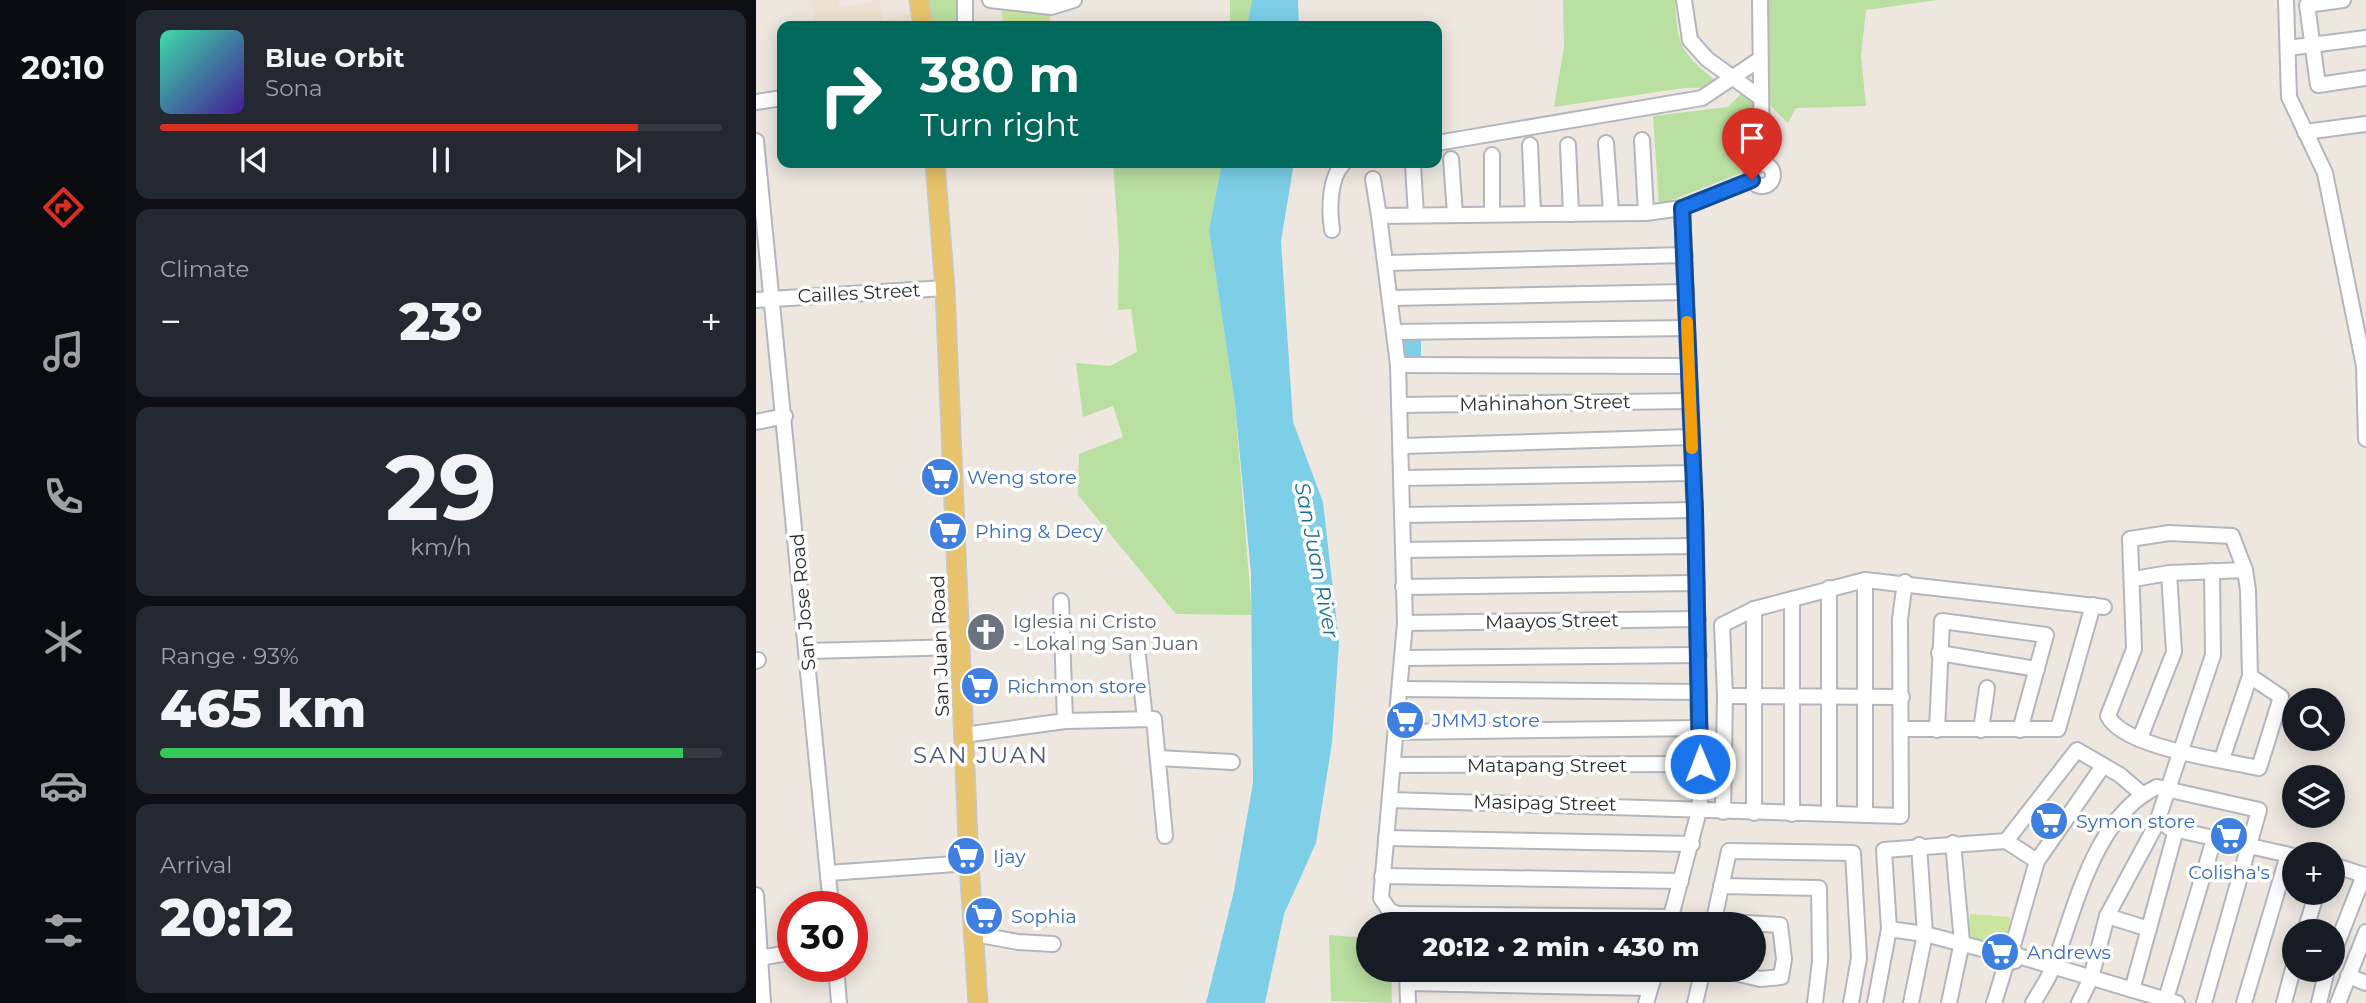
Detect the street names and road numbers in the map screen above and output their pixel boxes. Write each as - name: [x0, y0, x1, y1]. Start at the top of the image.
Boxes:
- street label: Cailles Street: [797, 278, 921, 308]
- street label: Mahinahon Street: [1459, 390, 1631, 416]
- street label: San Jose Road: [786, 532, 820, 672]
- street label: San Juan Road: [926, 575, 954, 717]
- street label: Maayos Street: [1485, 608, 1619, 634]
- street label: Matapang Street: [1467, 754, 1627, 777]
- street label: Masipag Street: [1473, 790, 1617, 816]

